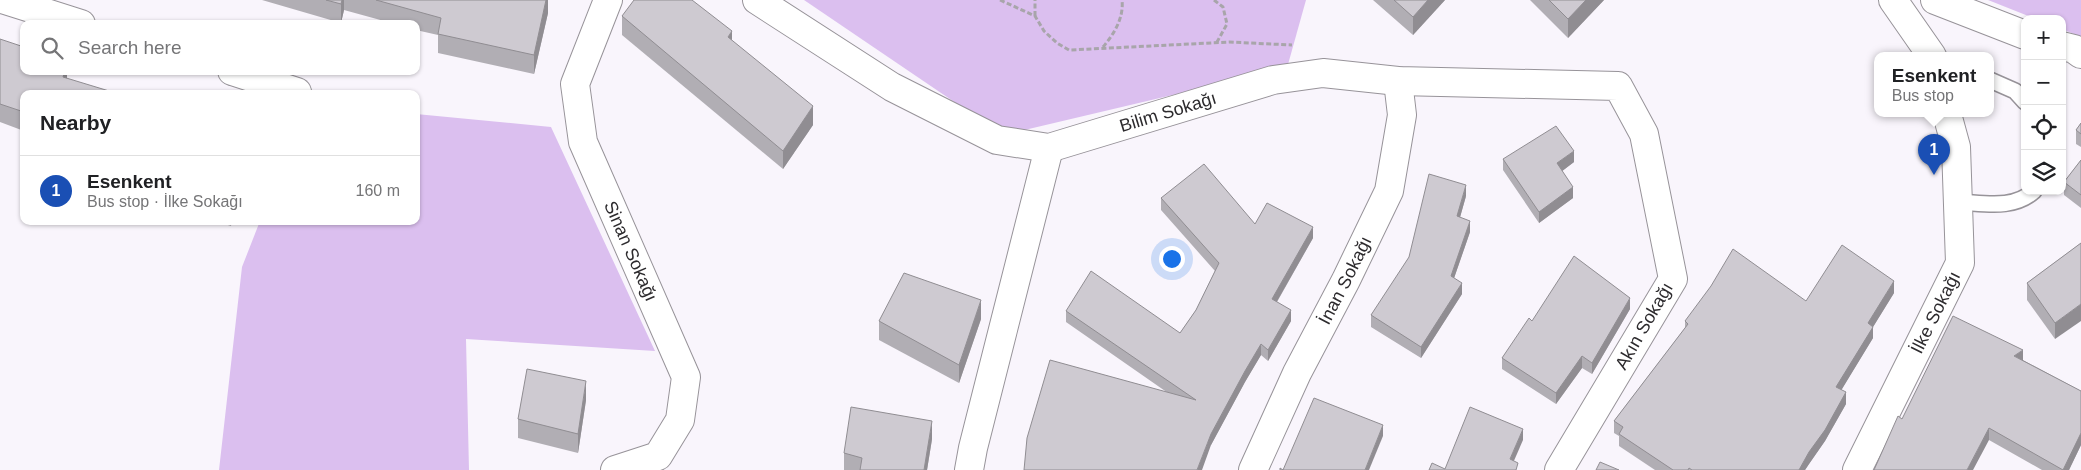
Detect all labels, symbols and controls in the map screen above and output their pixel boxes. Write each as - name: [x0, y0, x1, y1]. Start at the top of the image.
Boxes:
- map controls: [2021, 15, 2066, 195]
- button: +: [2021, 15, 2066, 60]
- search box: [20, 20, 420, 75]
- icon: search: [38, 34, 66, 62]
- text: Search here: [78, 37, 182, 58]
- popup: [1874, 52, 1994, 117]
- button: −: [2021, 60, 2066, 105]
- text: Esenkent: [1892, 65, 1976, 86]
- text: Bus stop: [1892, 87, 1954, 104]
- street label: Bilim Sokağı: [1117, 88, 1219, 136]
- button: locate: [2021, 105, 2066, 150]
- text: Nearby: [40, 111, 111, 134]
- pin: 1: [1918, 134, 1950, 175]
- button: layers: [2021, 150, 2066, 195]
- text: Esenkent: [87, 171, 171, 192]
- text: 1: [52, 182, 60, 199]
- text: 160 m: [356, 182, 400, 199]
- text: Bus stop · İlke Sokağı: [87, 193, 243, 210]
- street label: Sinan Sokağı: [600, 198, 662, 304]
- street label: İnan Sokağı: [1314, 233, 1376, 328]
- your location: [1159, 246, 1185, 272]
- street label: İlke Sokağı: [1907, 268, 1964, 357]
- street label: Akın Sokağı: [1611, 279, 1677, 373]

